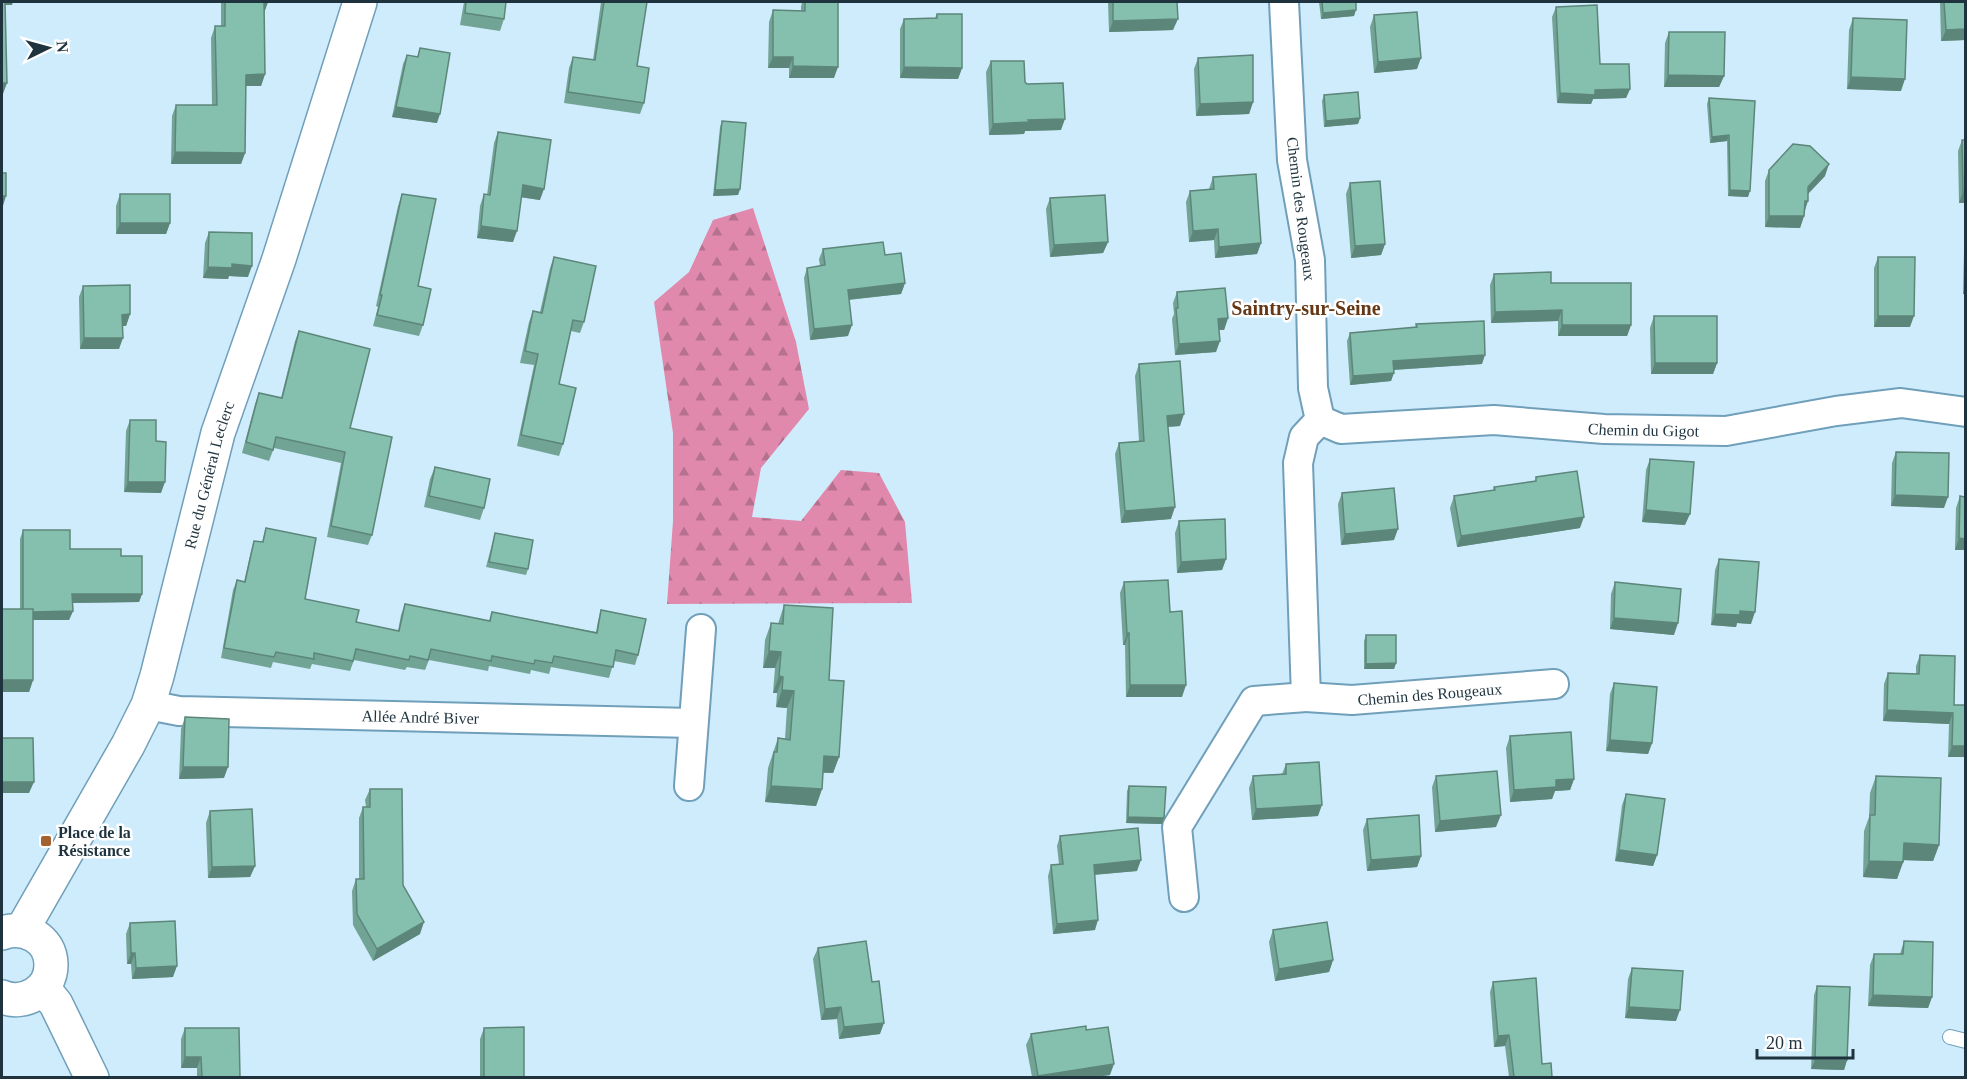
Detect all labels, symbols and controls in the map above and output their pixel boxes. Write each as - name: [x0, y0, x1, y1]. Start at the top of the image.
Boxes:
- north arrow: [18, 18, 78, 78]
- text: N: [53, 40, 71, 54]
- street label: Chemin des Rougeaux: [1283, 136, 1318, 282]
- district label: Saintry-sur-Seine: [1231, 297, 1381, 320]
- street label: Rue du Général Leclerc: [181, 399, 237, 551]
- street label: Chemin du Gigot: [1587, 419, 1700, 440]
- street label: Chemin des Rougeaux: [1357, 680, 1503, 708]
- street label: Allée André Biver: [361, 707, 480, 727]
- place label: Place de la Résistance: [58, 824, 131, 859]
- marker: Place de la Résistance: [39, 834, 53, 848]
- scale bar: [1757, 1022, 1853, 1060]
- text: 20 m: [1766, 1033, 1803, 1053]

